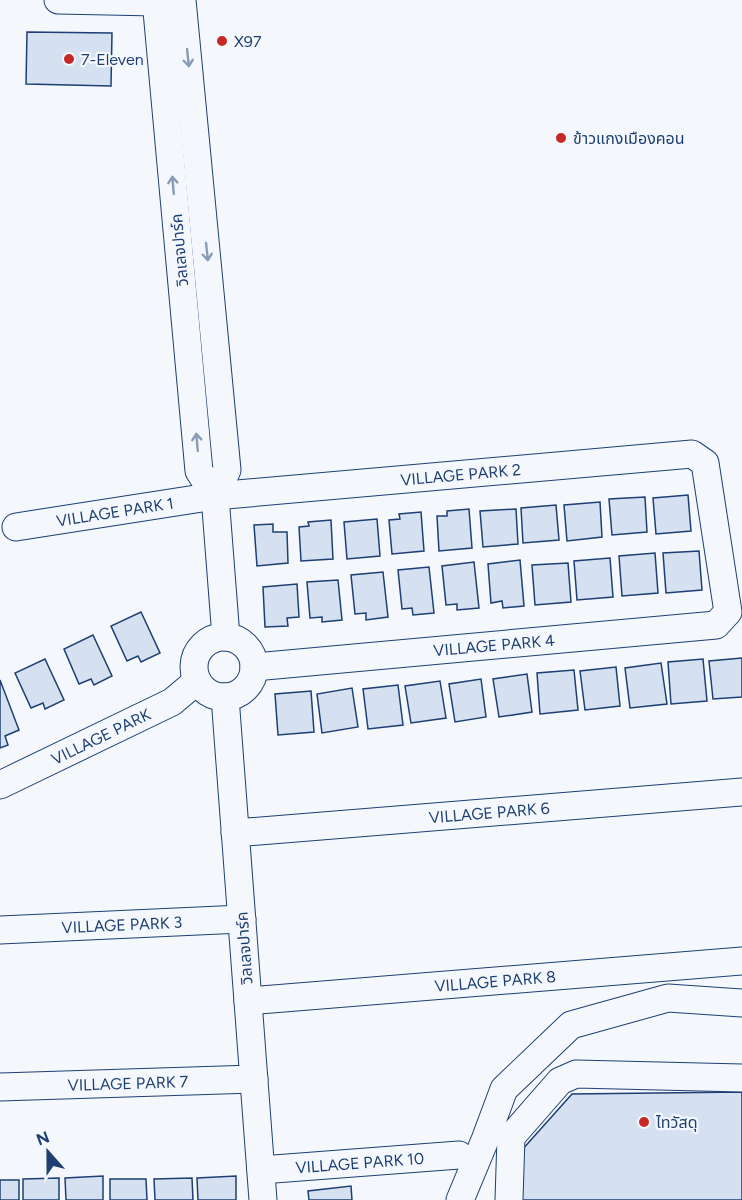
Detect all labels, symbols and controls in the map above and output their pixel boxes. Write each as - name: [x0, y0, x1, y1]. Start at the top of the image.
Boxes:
- place label: X97: [234, 32, 262, 51]
- marker: X97: [215, 34, 229, 48]
- one-way arrow: [183, 48, 194, 68]
- place label: 7-Eleven: [81, 50, 144, 69]
- marker: 7-Eleven: [62, 52, 76, 66]
- place label: ข้าวแกงเมืองคอน: [573, 129, 685, 148]
- marker: ข้าวแกงเมืองคอน: [554, 131, 568, 145]
- one-way arrow: [167, 176, 178, 196]
- street label: วิลเลจปาร์ค: [167, 213, 192, 288]
- one-way arrow: [202, 242, 213, 262]
- one-way arrow: [191, 433, 202, 453]
- street label: VILLAGE PARK 2: [400, 460, 522, 490]
- street label: VILLAGE PARK 1: [55, 494, 175, 531]
- street label: VILLAGE PARK 4: [433, 631, 556, 660]
- street label: VILLAGE PARK: [48, 705, 154, 769]
- street label: VILLAGE PARK 6: [428, 799, 550, 827]
- street label: วิลเลจปาร์ค: [232, 911, 257, 986]
- street label: VILLAGE PARK 3: [61, 913, 183, 937]
- street label: VILLAGE PARK 8: [434, 967, 557, 996]
- street label: VILLAGE PARK 7: [67, 1072, 189, 1095]
- place label: ไทวัสดุ: [655, 1113, 698, 1132]
- marker: ไทวัสดุ: [637, 1115, 651, 1129]
- north arrow: [18, 1122, 78, 1182]
- text: N: [34, 1127, 52, 1150]
- street label: VILLAGE PARK 10: [295, 1149, 425, 1177]

